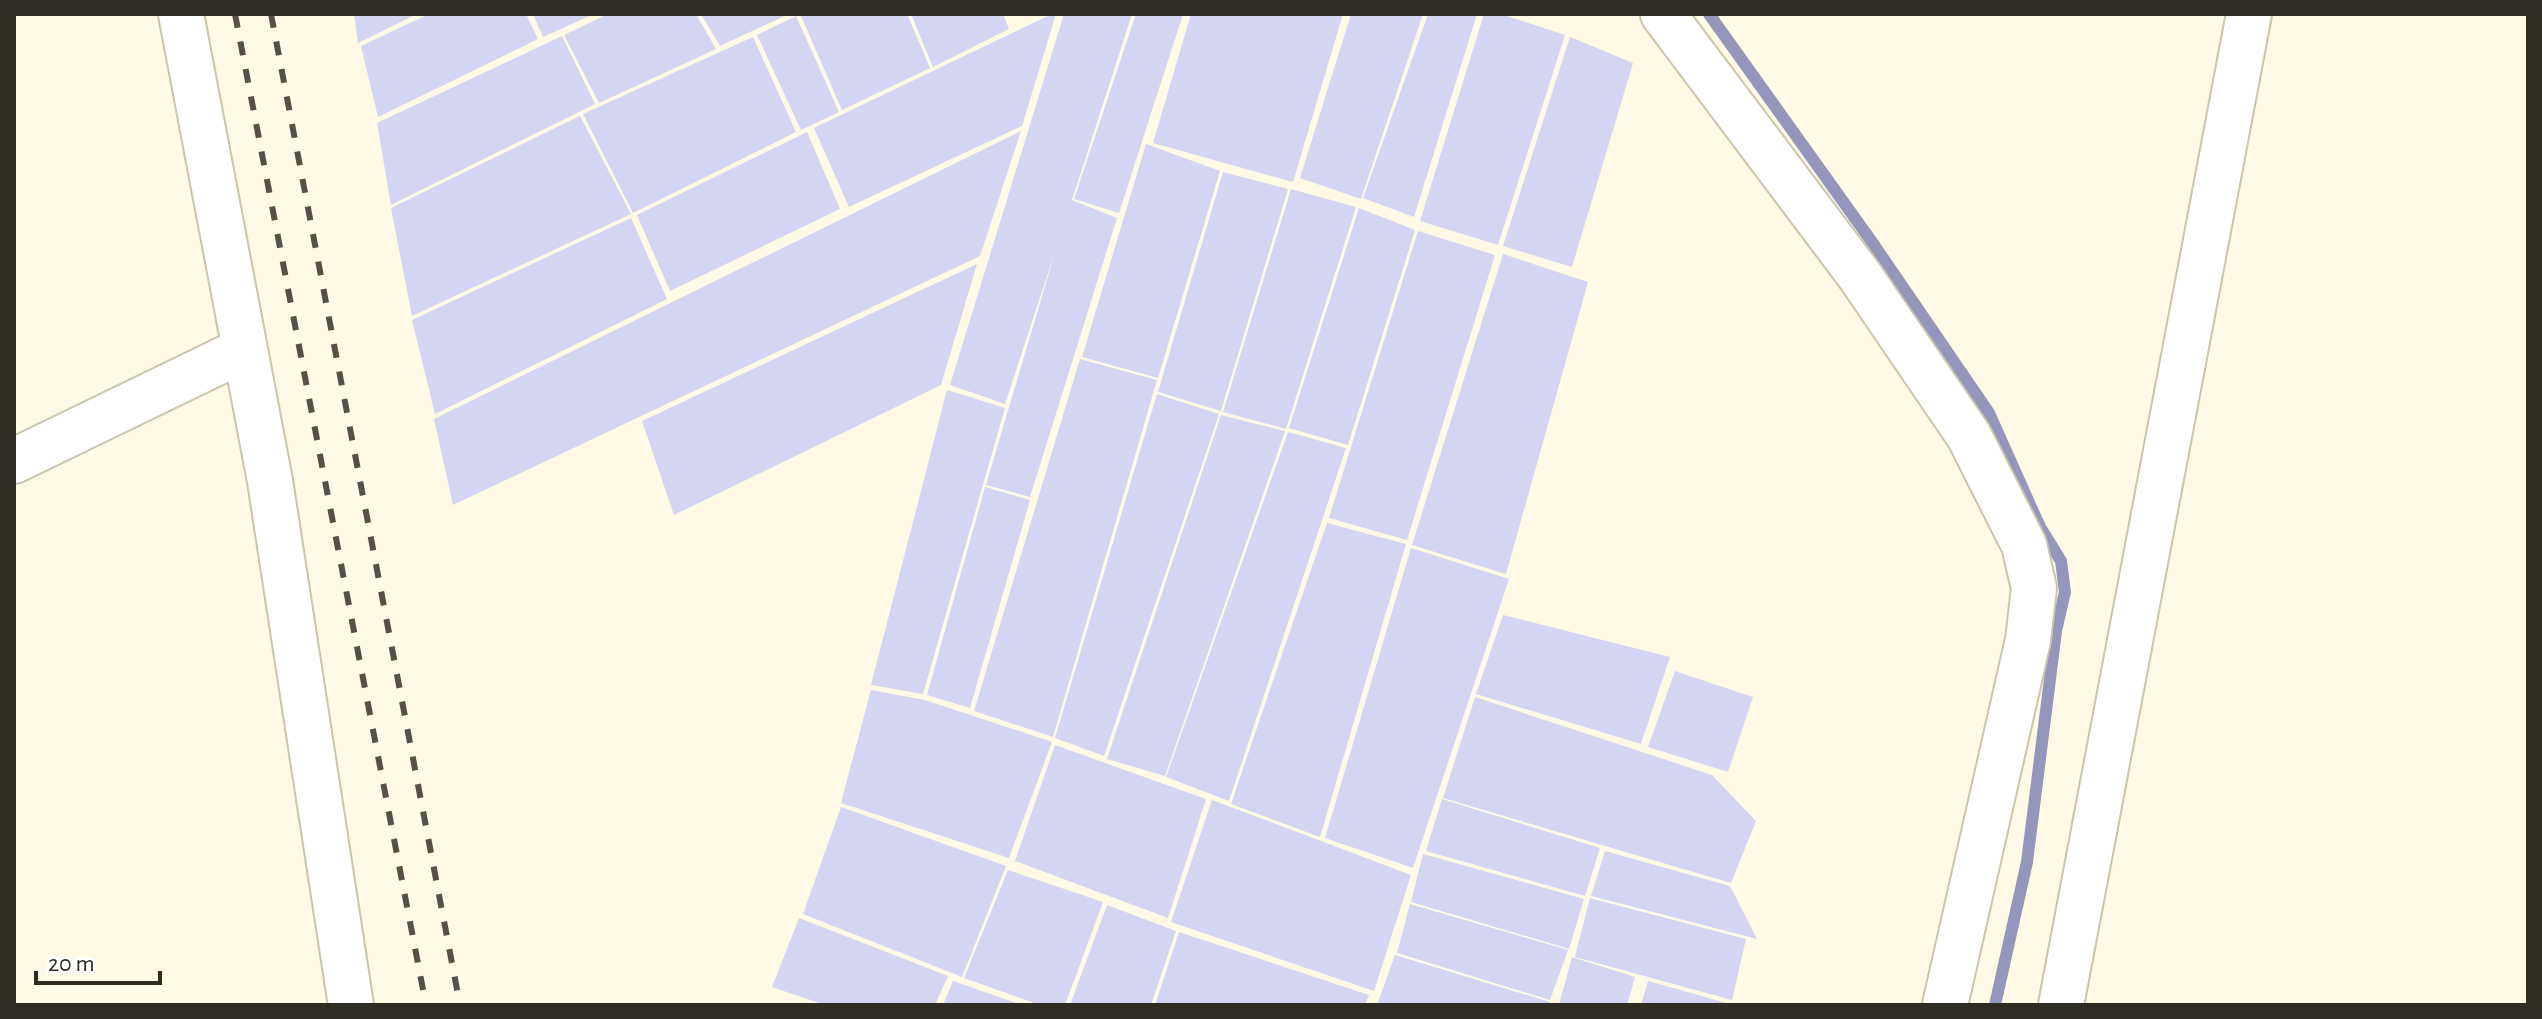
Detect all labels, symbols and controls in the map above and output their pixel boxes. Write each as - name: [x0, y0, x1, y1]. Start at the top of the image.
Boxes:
- scale bar: [36, 935, 160, 985]
- text: 20 m: [48, 952, 95, 976]

